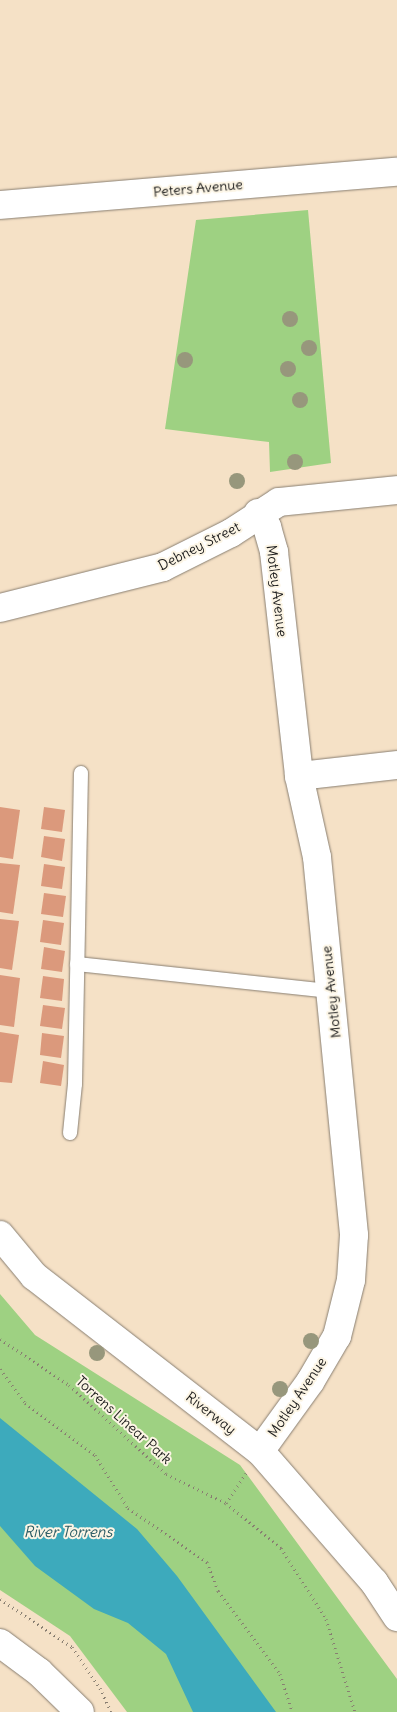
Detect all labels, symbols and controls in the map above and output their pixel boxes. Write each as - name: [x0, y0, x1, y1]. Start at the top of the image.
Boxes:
- street label: Peters Avenue: [152, 176, 244, 200]
- street label: Debney Street: [155, 518, 243, 574]
- street label: Motley Avenue: [263, 544, 291, 638]
- street label: Motley Avenue: [318, 945, 344, 1039]
- street label: Motley Avenue: [264, 1354, 330, 1440]
- street label: Torrens Linear Park: [73, 1373, 175, 1467]
- street label: Riverway: [183, 1388, 239, 1438]
- water label: River Torrens: [24, 1523, 112, 1541]

